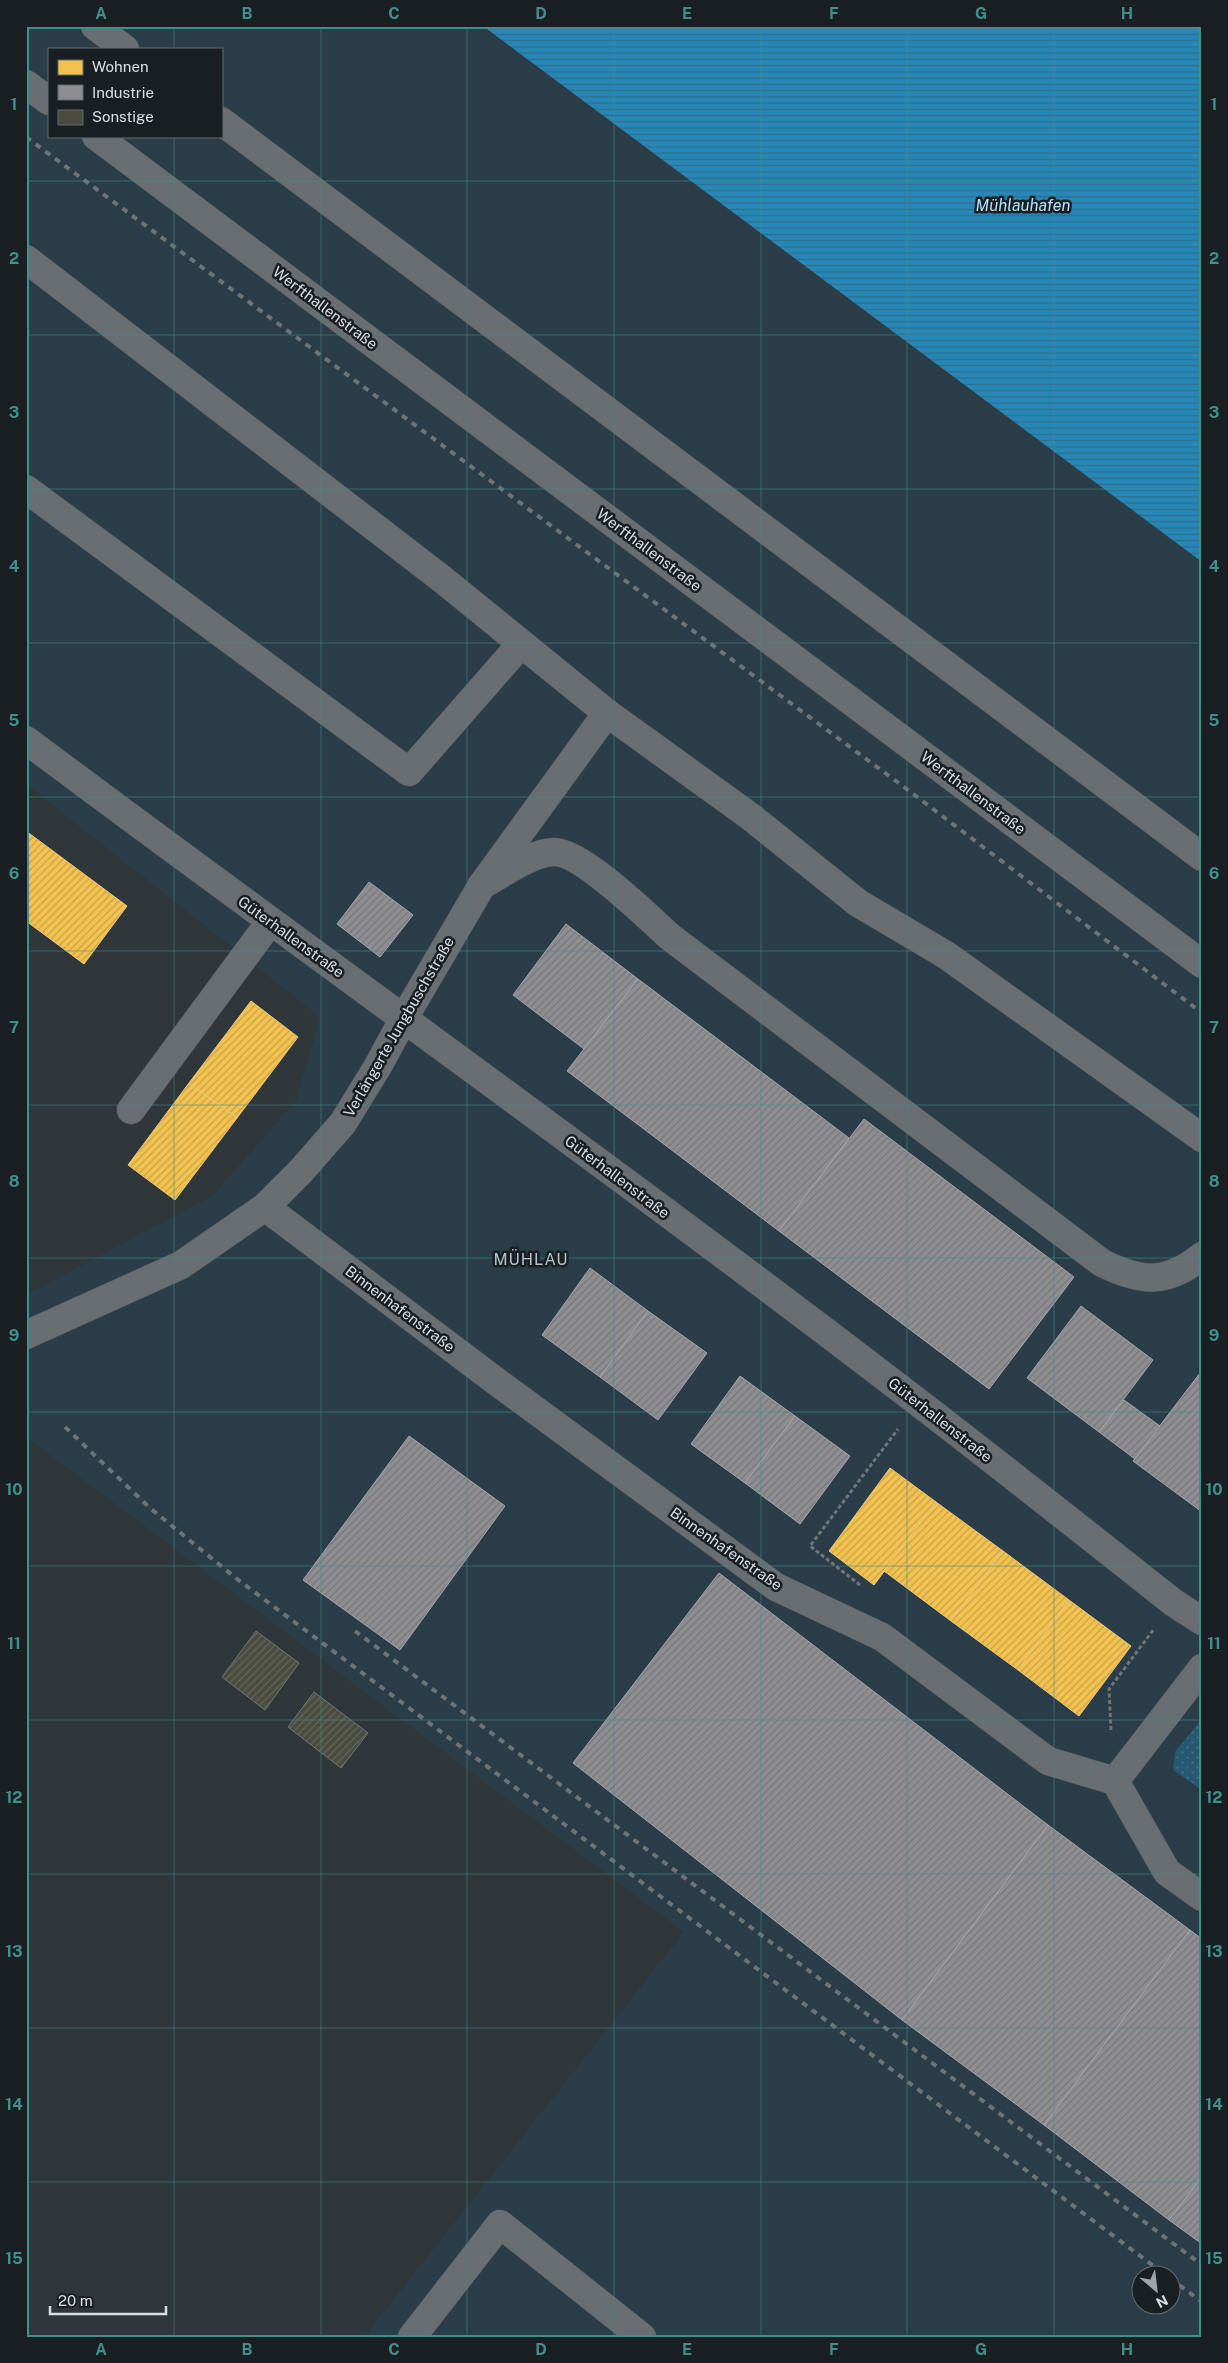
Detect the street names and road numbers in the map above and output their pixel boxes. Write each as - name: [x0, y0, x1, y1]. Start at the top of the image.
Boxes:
- street label: Werfthallenstraße: [270, 263, 381, 352]
- street label: Werfthallenstraße: [594, 505, 705, 594]
- street label: Werfthallenstraße: [918, 748, 1029, 837]
- street label: Güterhallenstraße: [235, 892, 348, 981]
- street label: Verlängerte Jungbuschstraße: [340, 934, 457, 1120]
- street label: Güterhallenstraße: [562, 1132, 673, 1222]
- street label: Binnenhafenstraße: [342, 1262, 458, 1355]
- street label: Güterhallenstraße: [885, 1374, 995, 1465]
- street label: Binnenhafenstraße: [667, 1504, 785, 1594]

